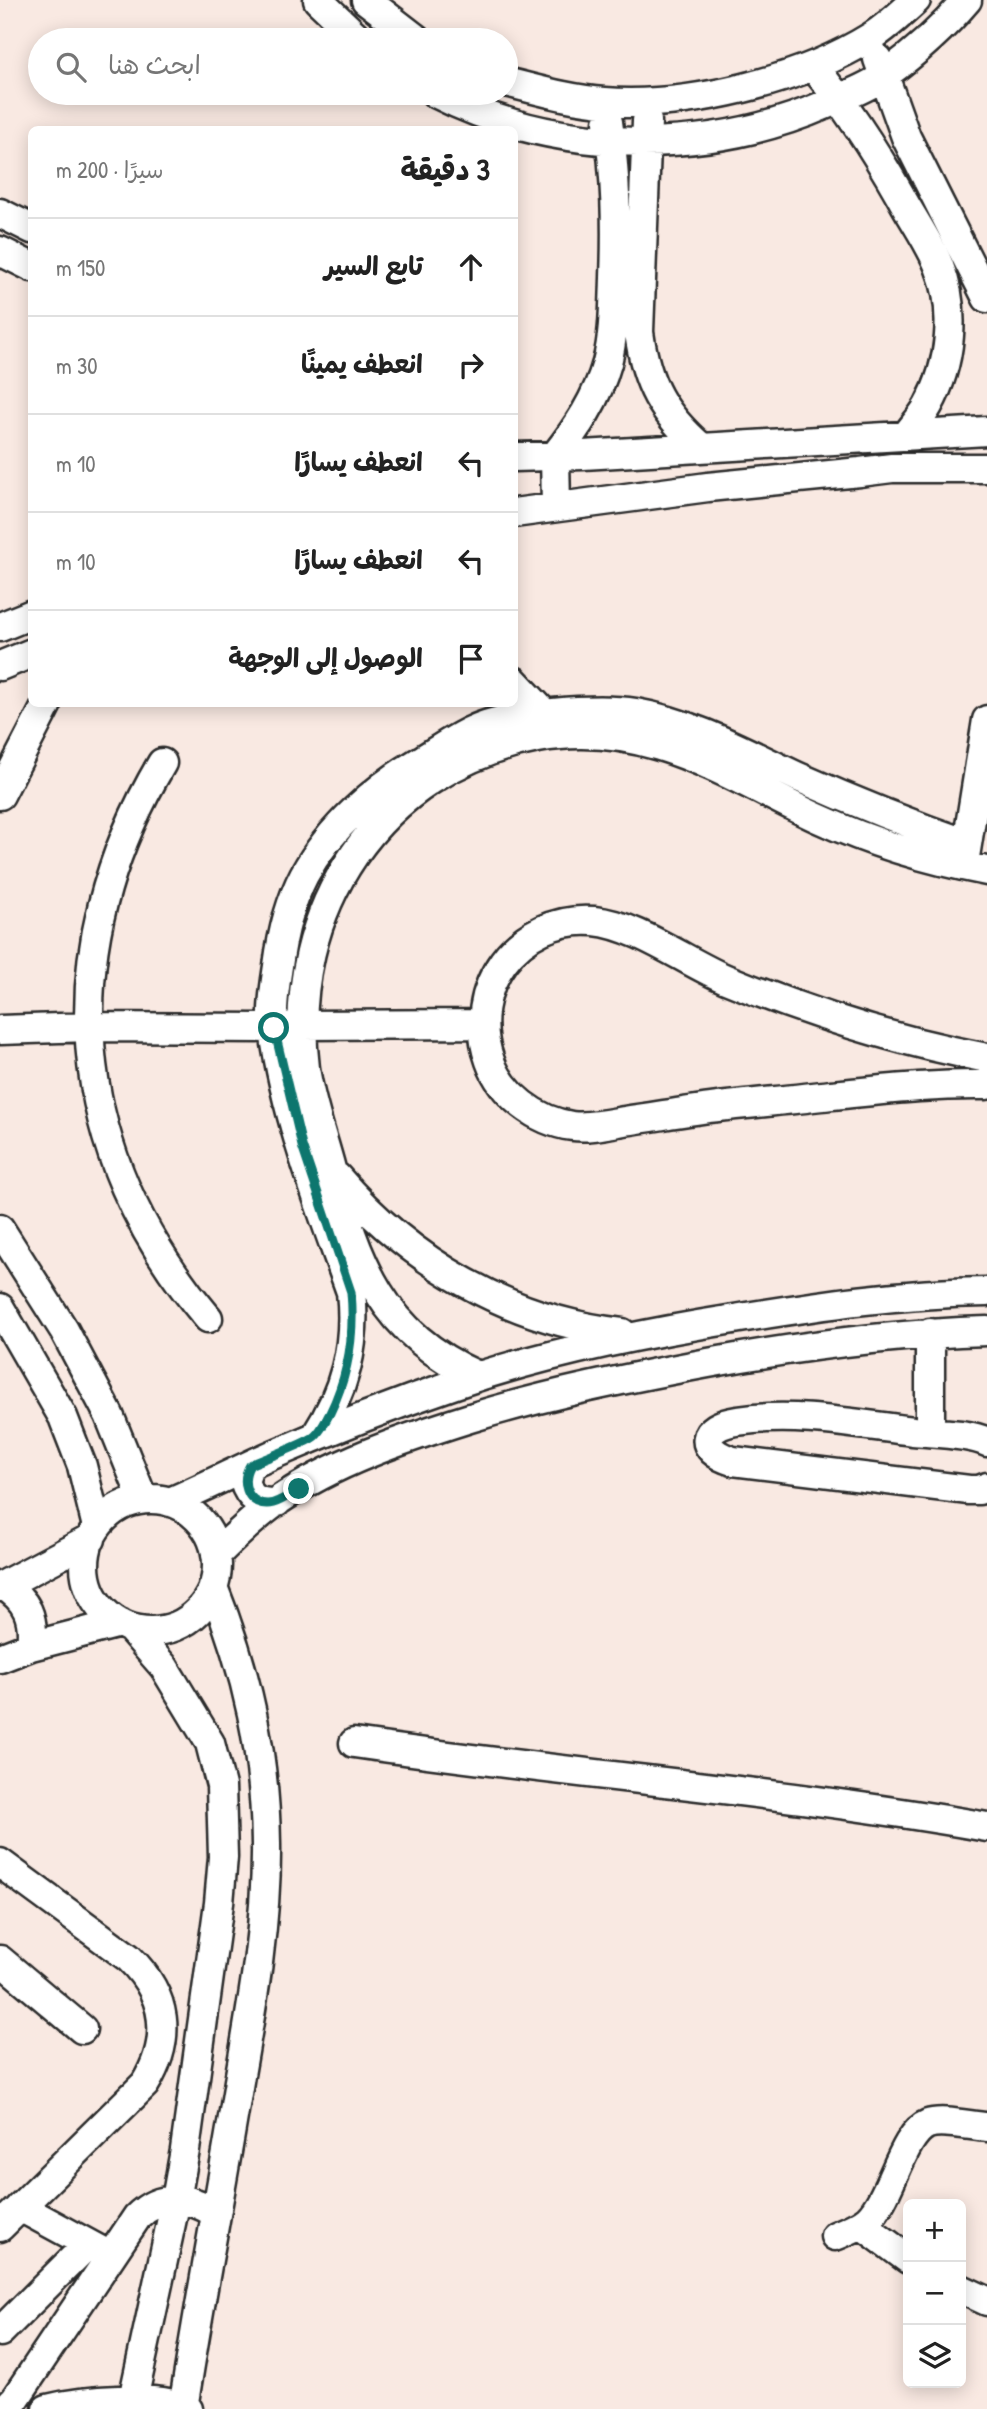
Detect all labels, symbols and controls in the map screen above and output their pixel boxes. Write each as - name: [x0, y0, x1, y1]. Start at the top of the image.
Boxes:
- search box: [28, 28, 518, 105]
- text: ابحث هنا: [108, 47, 201, 82]
- icon: search: [52, 48, 90, 86]
- text: 3 دقيقة: [400, 149, 490, 189]
- text: سيرًا · 200 m: [56, 154, 164, 185]
- text: تابع السير: [324, 248, 423, 283]
- icon: ahead: [452, 248, 490, 286]
- text: 150 m: [56, 252, 105, 283]
- text: انعطف يمينًا: [301, 346, 423, 381]
- icon: right: [452, 346, 490, 384]
- text: 30 m: [56, 350, 98, 381]
- text: انعطف يسارًا: [294, 444, 423, 479]
- icon: left: [452, 444, 490, 482]
- text: 10 m: [56, 448, 96, 479]
- text: انعطف يسارًا: [294, 542, 423, 577]
- icon: left: [452, 542, 490, 580]
- text: 10 m: [56, 546, 96, 577]
- text: الوصول إلى الوجهة: [228, 640, 423, 675]
- icon: arrive: [452, 640, 490, 678]
- route start: [258, 1012, 289, 1043]
- route end: [283, 1473, 314, 1504]
- map controls: [903, 2199, 966, 2388]
- button: +: [903, 2199, 966, 2262]
- button: −: [903, 2262, 966, 2325]
- button: layers: [903, 2325, 966, 2388]

